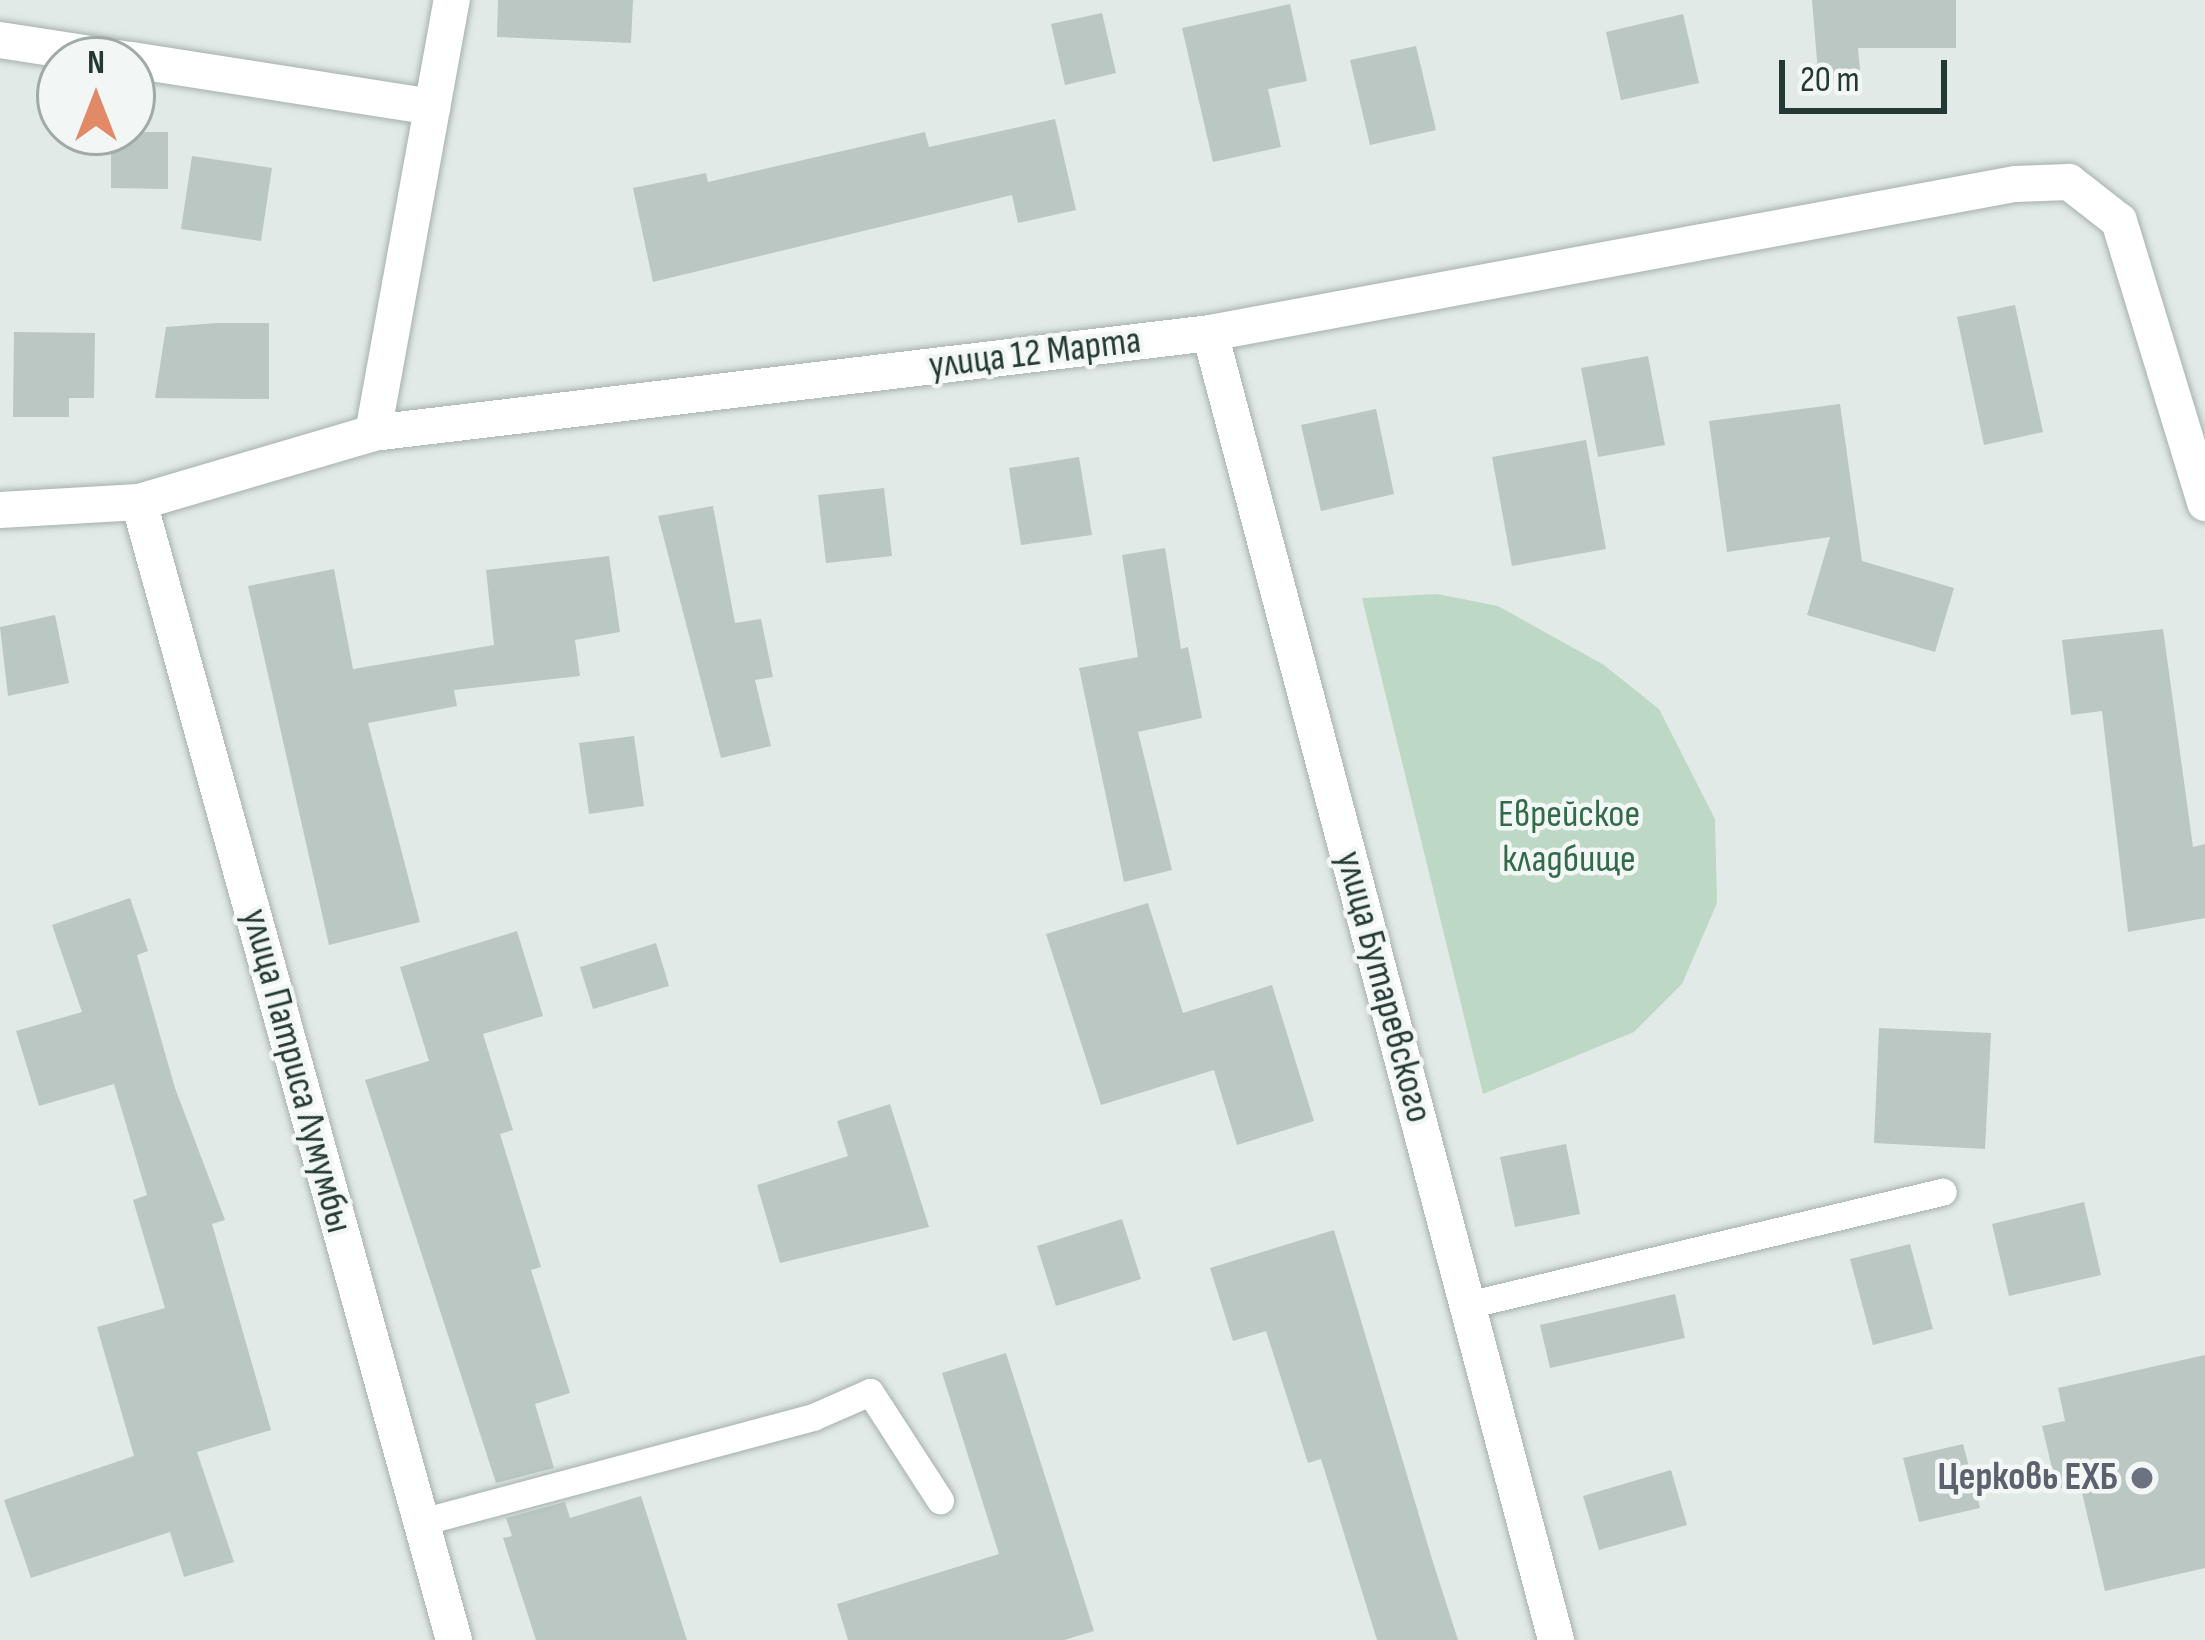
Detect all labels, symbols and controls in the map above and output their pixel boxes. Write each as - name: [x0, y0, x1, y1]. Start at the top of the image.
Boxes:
- north arrow: [36, 36, 156, 156]
- scale bar: [1785, 36, 1953, 110]
- text: N: [87, 43, 105, 83]
- text: 20 m: [1800, 59, 1860, 102]
- street label: улица 12 Марта: [926, 318, 1144, 390]
- park label: Еврейское кладбище: [1498, 793, 1640, 884]
- street label: улица Бутаревского: [1324, 846, 1442, 1128]
- street label: улица Патриса Лумумбы: [230, 904, 362, 1238]
- place label: Церковь ЕХБ: [1937, 1455, 2118, 1501]
- marker: Церковь ЕХБ: [2129, 1465, 2155, 1491]

